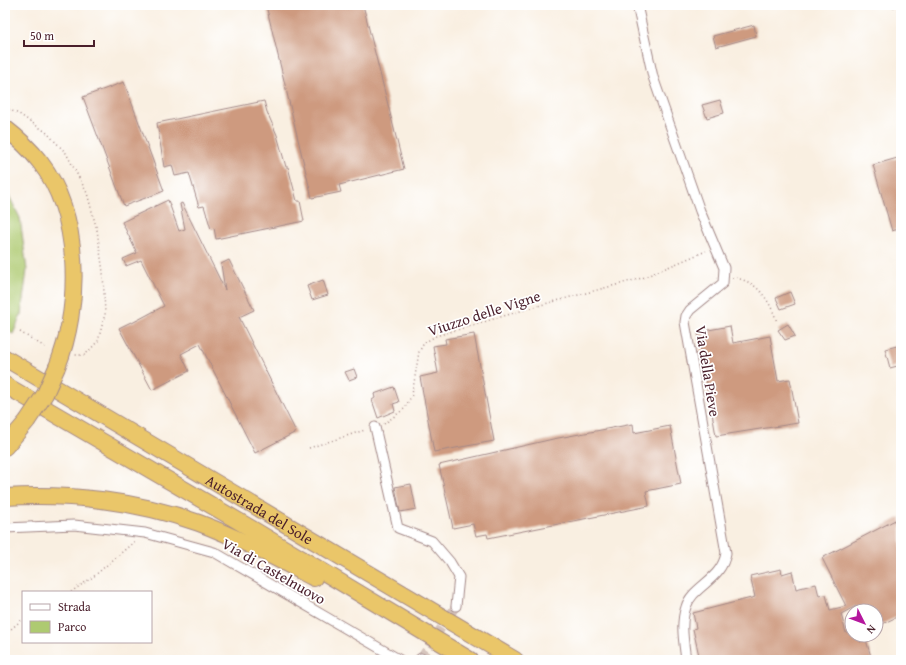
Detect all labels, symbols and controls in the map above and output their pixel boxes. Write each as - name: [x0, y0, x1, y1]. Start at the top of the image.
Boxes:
- scale bar: [24, 22, 94, 48]
- text: 50 m: [30, 27, 54, 44]
- street label: Viuzzo delle Vigne: [425, 285, 543, 341]
- street label: Via della Pieve: [690, 324, 726, 418]
- street label: Autostrada del Sole: [202, 469, 317, 549]
- street label: Via di Castelnuovo: [218, 533, 330, 609]
- legend: [22, 591, 152, 643]
- text: Strada: [58, 598, 91, 615]
- north arrow: [844, 603, 884, 643]
- text: Parco: [58, 618, 86, 635]
- text: N: [863, 622, 880, 638]

